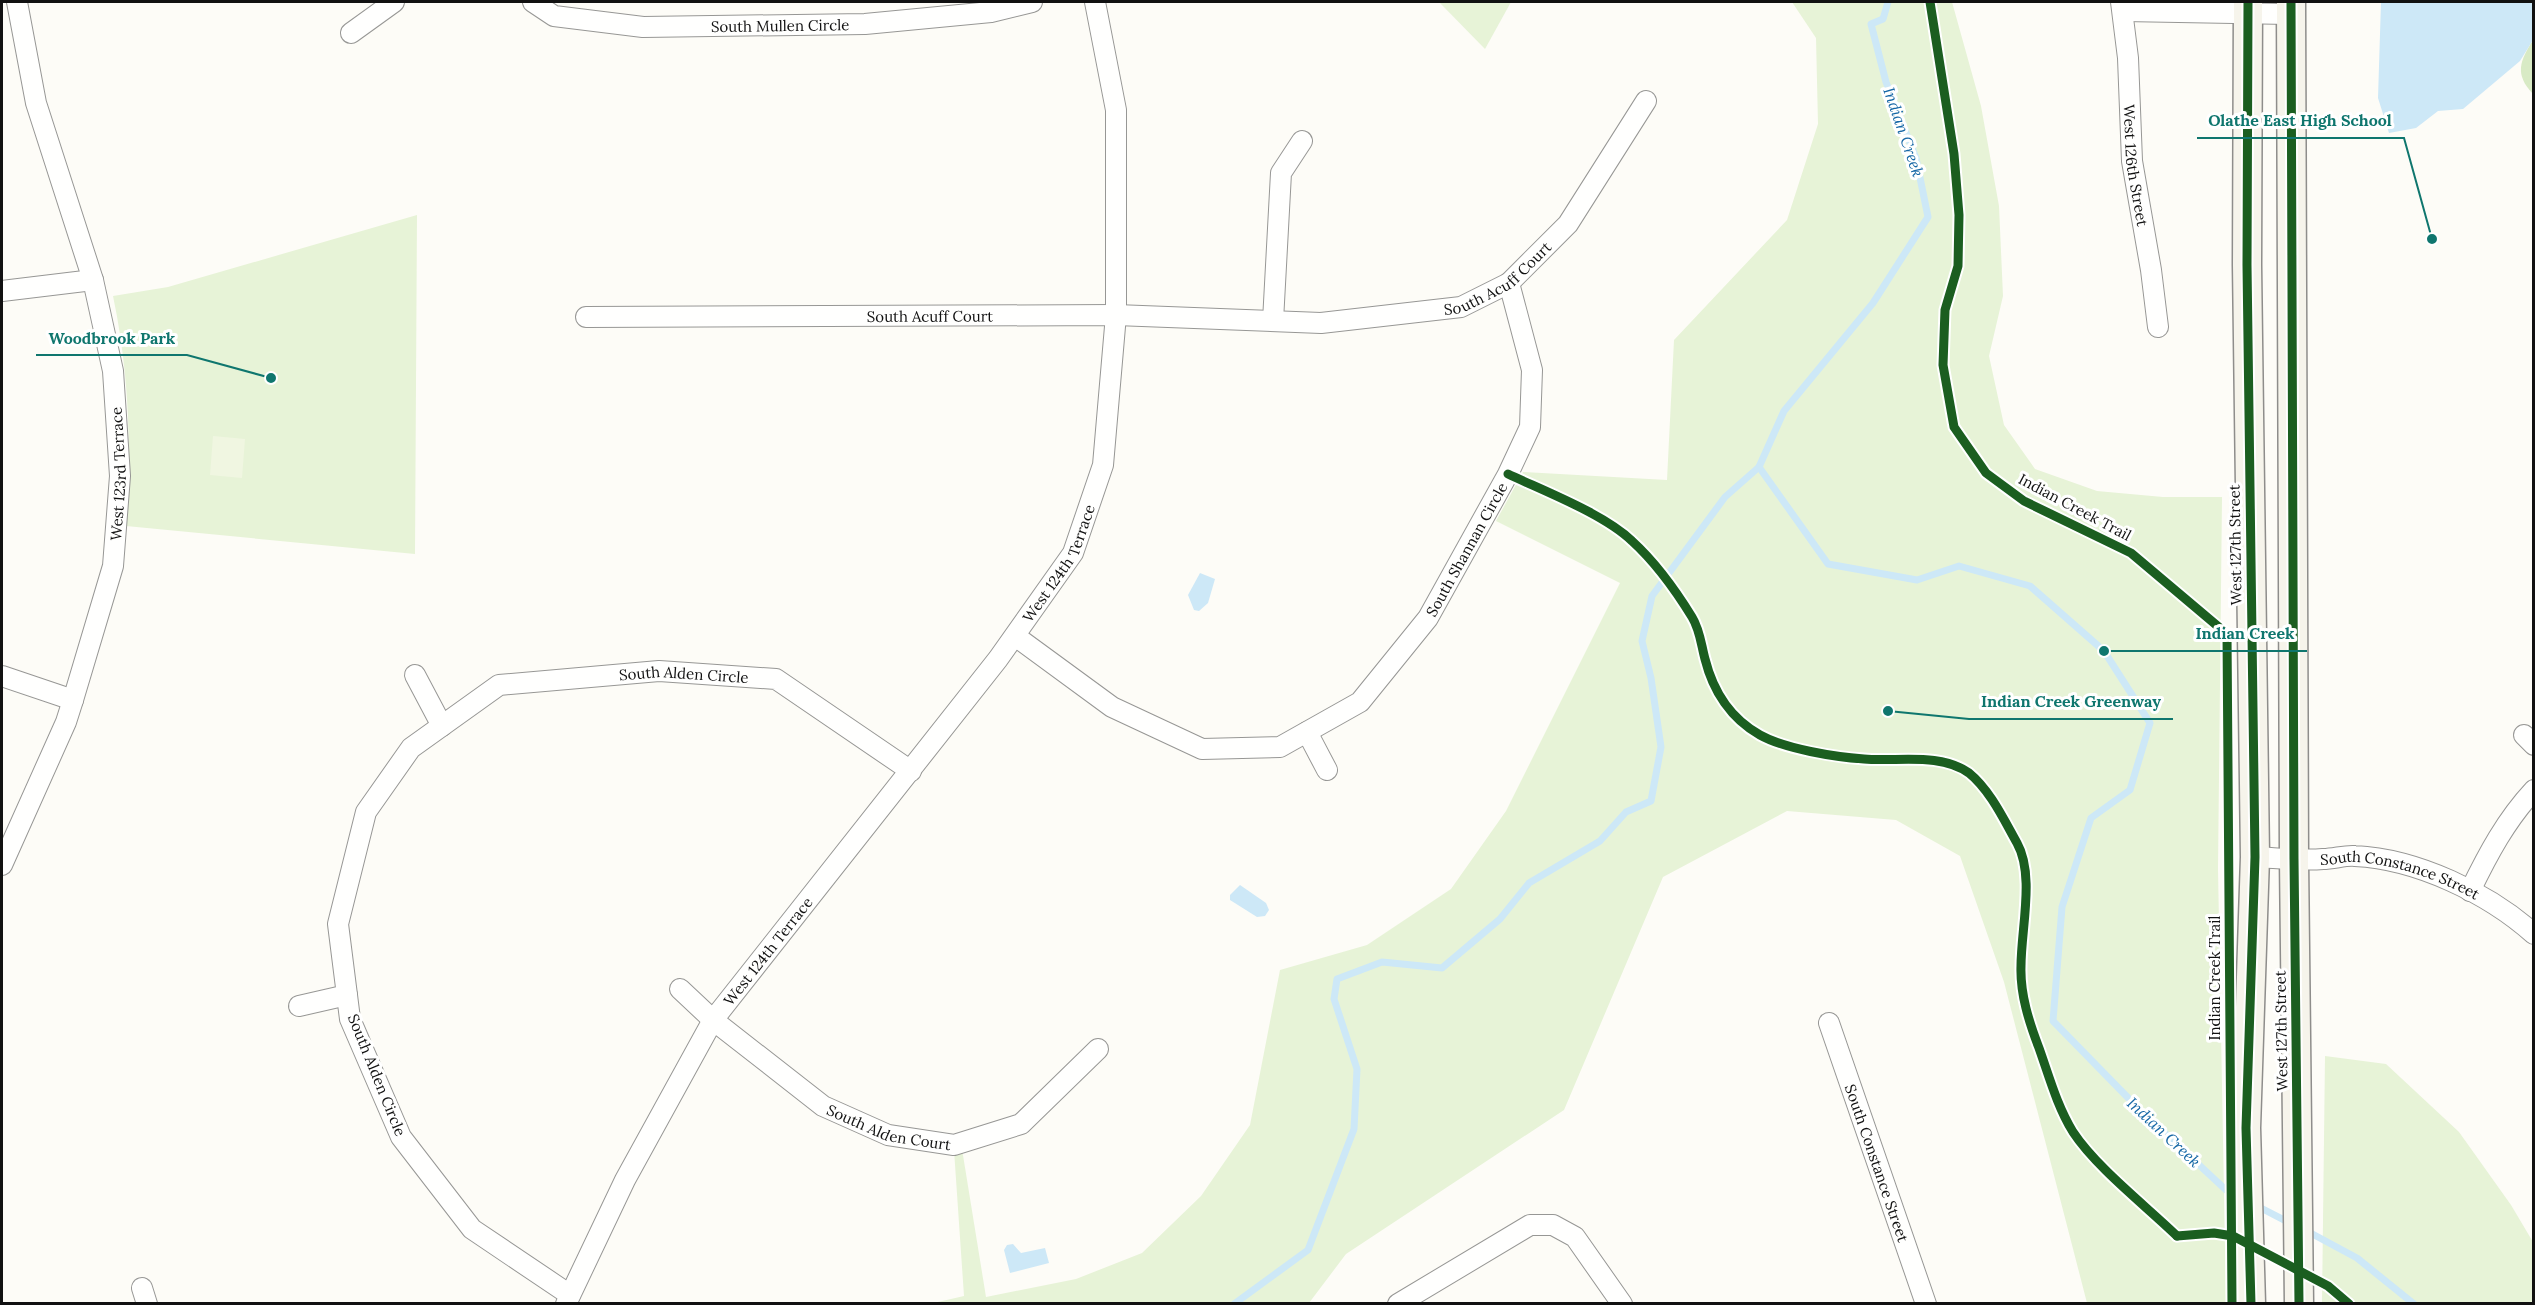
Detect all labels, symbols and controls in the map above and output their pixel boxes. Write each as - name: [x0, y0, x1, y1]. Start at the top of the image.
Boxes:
- street label: South Mullen Circle: [711, 15, 849, 36]
- water label: Indian Creek: [1879, 84, 1929, 180]
- street label: West 126th Street: [2120, 104, 2153, 228]
- callout: Olathe East High School: [2197, 104, 2404, 138]
- text: Olathe East High School: [2208, 110, 2392, 130]
- street label: South Acuff Court: [1443, 237, 1555, 318]
- street label: South Acuff Court: [867, 306, 993, 325]
- callout: Woodbrook Park: [36, 321, 187, 355]
- text: Woodbrook Park: [49, 328, 176, 348]
- street label: West 123rd Terrace: [106, 406, 130, 541]
- street label: Indian Creek Trail: [2015, 469, 2135, 545]
- street label: South Shannan Circle: [1421, 479, 1511, 620]
- street label: West 127th Street: [2224, 484, 2246, 606]
- street label: West 124th Terrace: [1018, 502, 1098, 626]
- callout: Indian Creek: [2184, 617, 2307, 651]
- text: Indian Creek: [2195, 623, 2295, 643]
- street label: South Alden Circle: [618, 661, 749, 687]
- callout: Indian Creek Greenway: [1969, 685, 2173, 719]
- text: Indian Creek Greenway: [1981, 691, 2161, 711]
- street label: South Constance Street: [2320, 846, 2483, 903]
- street label: West 124th Terrace: [719, 893, 816, 1009]
- street label: Indian Creek Trail: [2205, 916, 2224, 1040]
- street label: West 127th Street: [2270, 970, 2292, 1092]
- street label: South Alden Circle: [344, 1011, 410, 1139]
- street label: South Constance Street: [1841, 1082, 1913, 1244]
- water label: Indian Creek: [2123, 1093, 2205, 1171]
- street label: South Alden Court: [824, 1100, 952, 1154]

